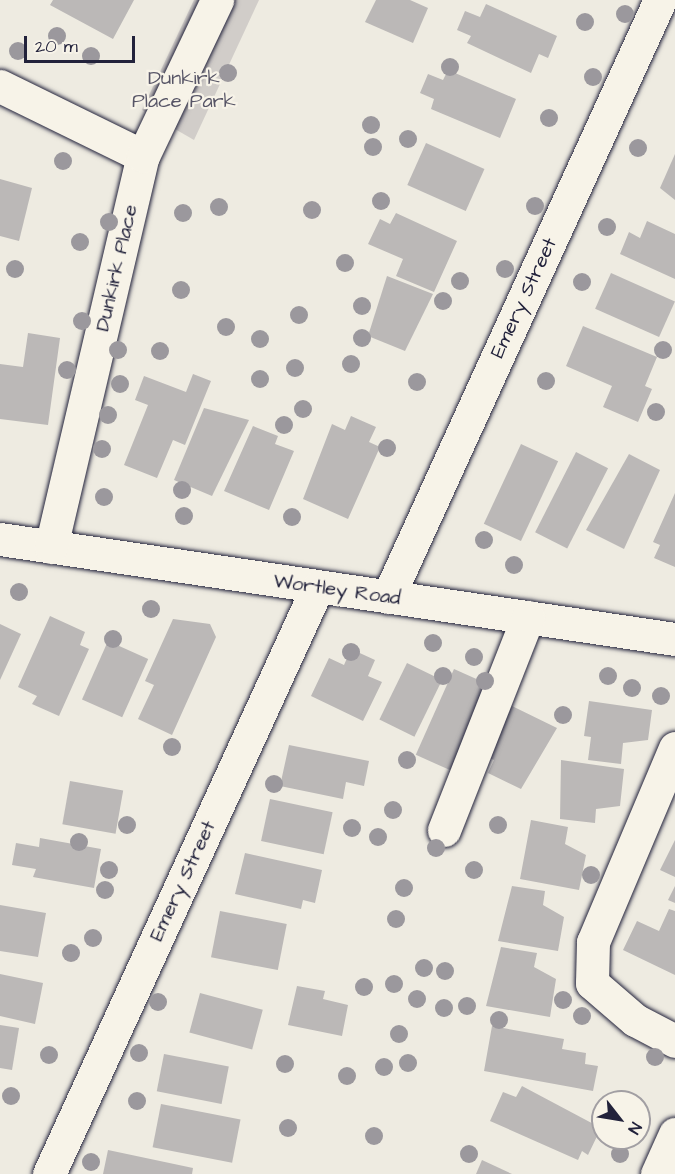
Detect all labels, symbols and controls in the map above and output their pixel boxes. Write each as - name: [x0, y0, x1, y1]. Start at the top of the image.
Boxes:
- scale bar: [27, 24, 138, 62]
- text: 20 m: [35, 34, 78, 59]
- park label: Dunkirk Place Park: [132, 67, 236, 114]
- street label: Dunkirk Place: [91, 202, 143, 334]
- street label: Emery Street: [486, 234, 562, 362]
- street label: Wortley Road: [272, 569, 402, 611]
- street label: Emery Street: [145, 817, 221, 945]
- north arrow: [591, 1090, 651, 1150]
- text: N: [623, 1118, 647, 1138]

